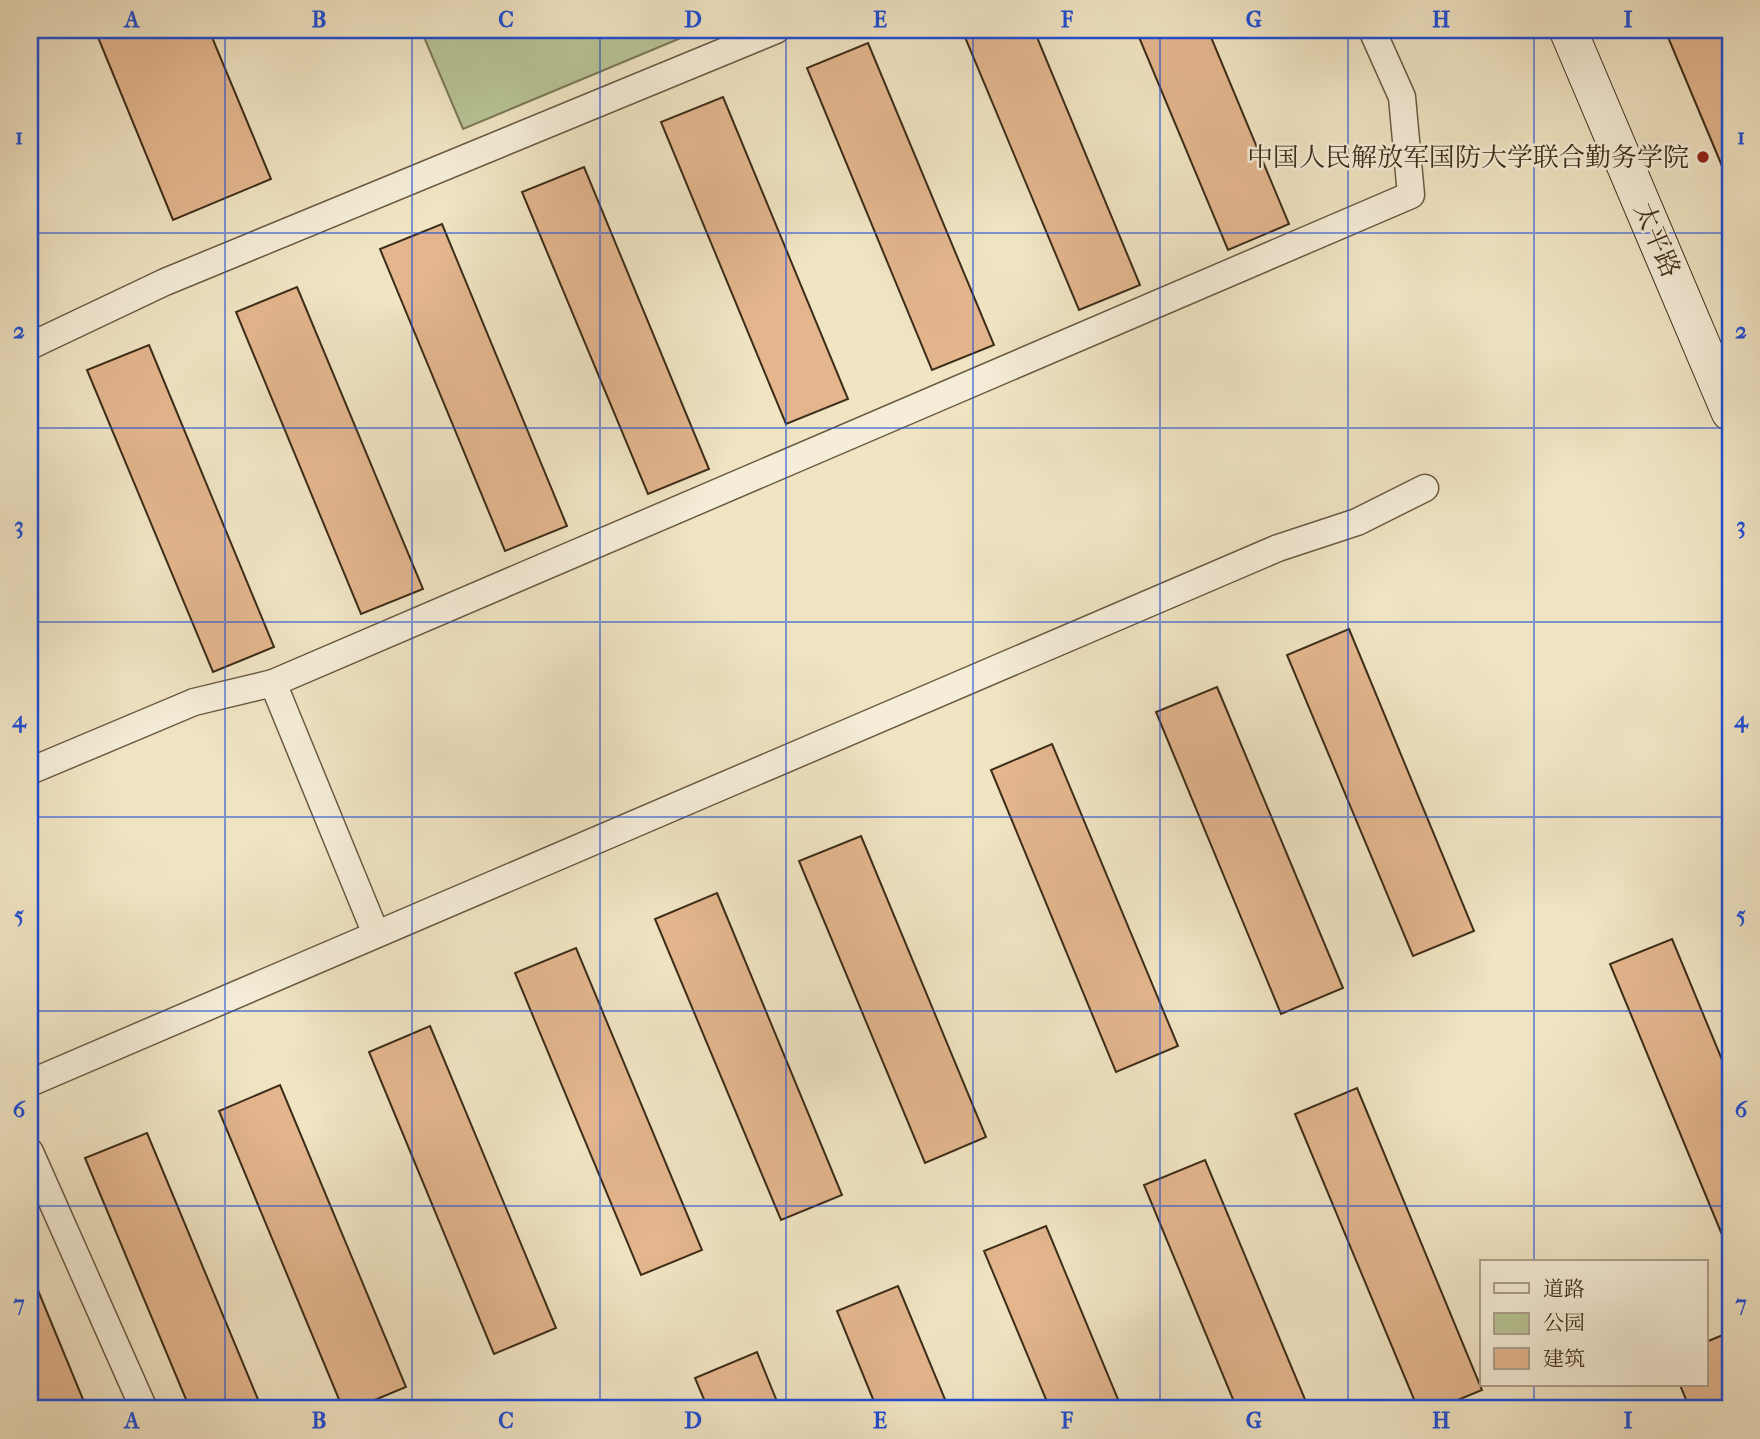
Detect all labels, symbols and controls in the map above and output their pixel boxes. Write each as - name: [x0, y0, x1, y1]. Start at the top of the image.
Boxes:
- text: A: [123, 6, 141, 33]
- text: B: [312, 6, 327, 33]
- text: C: [498, 6, 514, 33]
- text: D: [684, 6, 702, 33]
- text: E: [873, 6, 887, 33]
- text: F: [1060, 6, 1074, 33]
- text: G: [1246, 6, 1262, 33]
- text: H: [1432, 6, 1450, 33]
- text: I: [1624, 6, 1633, 33]
- text: 1: [15, 123, 23, 150]
- text: 1: [1737, 123, 1745, 150]
- place label: 中国人民解放军国防大学联合勤务学院: [1247, 142, 1689, 173]
- marker: 中国人民解放军国防大学联合勤务学院: [1695, 149, 1711, 165]
- street label: 太平路: [1627, 198, 1687, 282]
- text: 2: [13, 317, 25, 344]
- text: 2: [1735, 317, 1747, 344]
- text: 3: [14, 512, 24, 539]
- text: 3: [1736, 512, 1746, 539]
- text: 4: [11, 706, 27, 733]
- text: 4: [1733, 706, 1749, 733]
- text: 5: [14, 901, 24, 928]
- text: 5: [1736, 901, 1746, 928]
- text: 6: [13, 1096, 26, 1123]
- text: 6: [1735, 1096, 1748, 1123]
- legend: [1480, 1260, 1708, 1386]
- text: 道路: [1543, 1277, 1585, 1301]
- text: 7: [12, 1290, 25, 1317]
- text: 7: [1734, 1290, 1747, 1317]
- text: 公园: [1543, 1311, 1585, 1335]
- text: 建筑: [1543, 1347, 1585, 1371]
- text: A: [123, 1407, 141, 1434]
- text: B: [312, 1407, 327, 1434]
- text: C: [498, 1407, 514, 1434]
- text: D: [684, 1407, 702, 1434]
- text: E: [873, 1407, 887, 1434]
- text: F: [1060, 1407, 1074, 1434]
- text: G: [1246, 1407, 1262, 1434]
- text: H: [1432, 1407, 1450, 1434]
- text: I: [1624, 1407, 1633, 1434]

